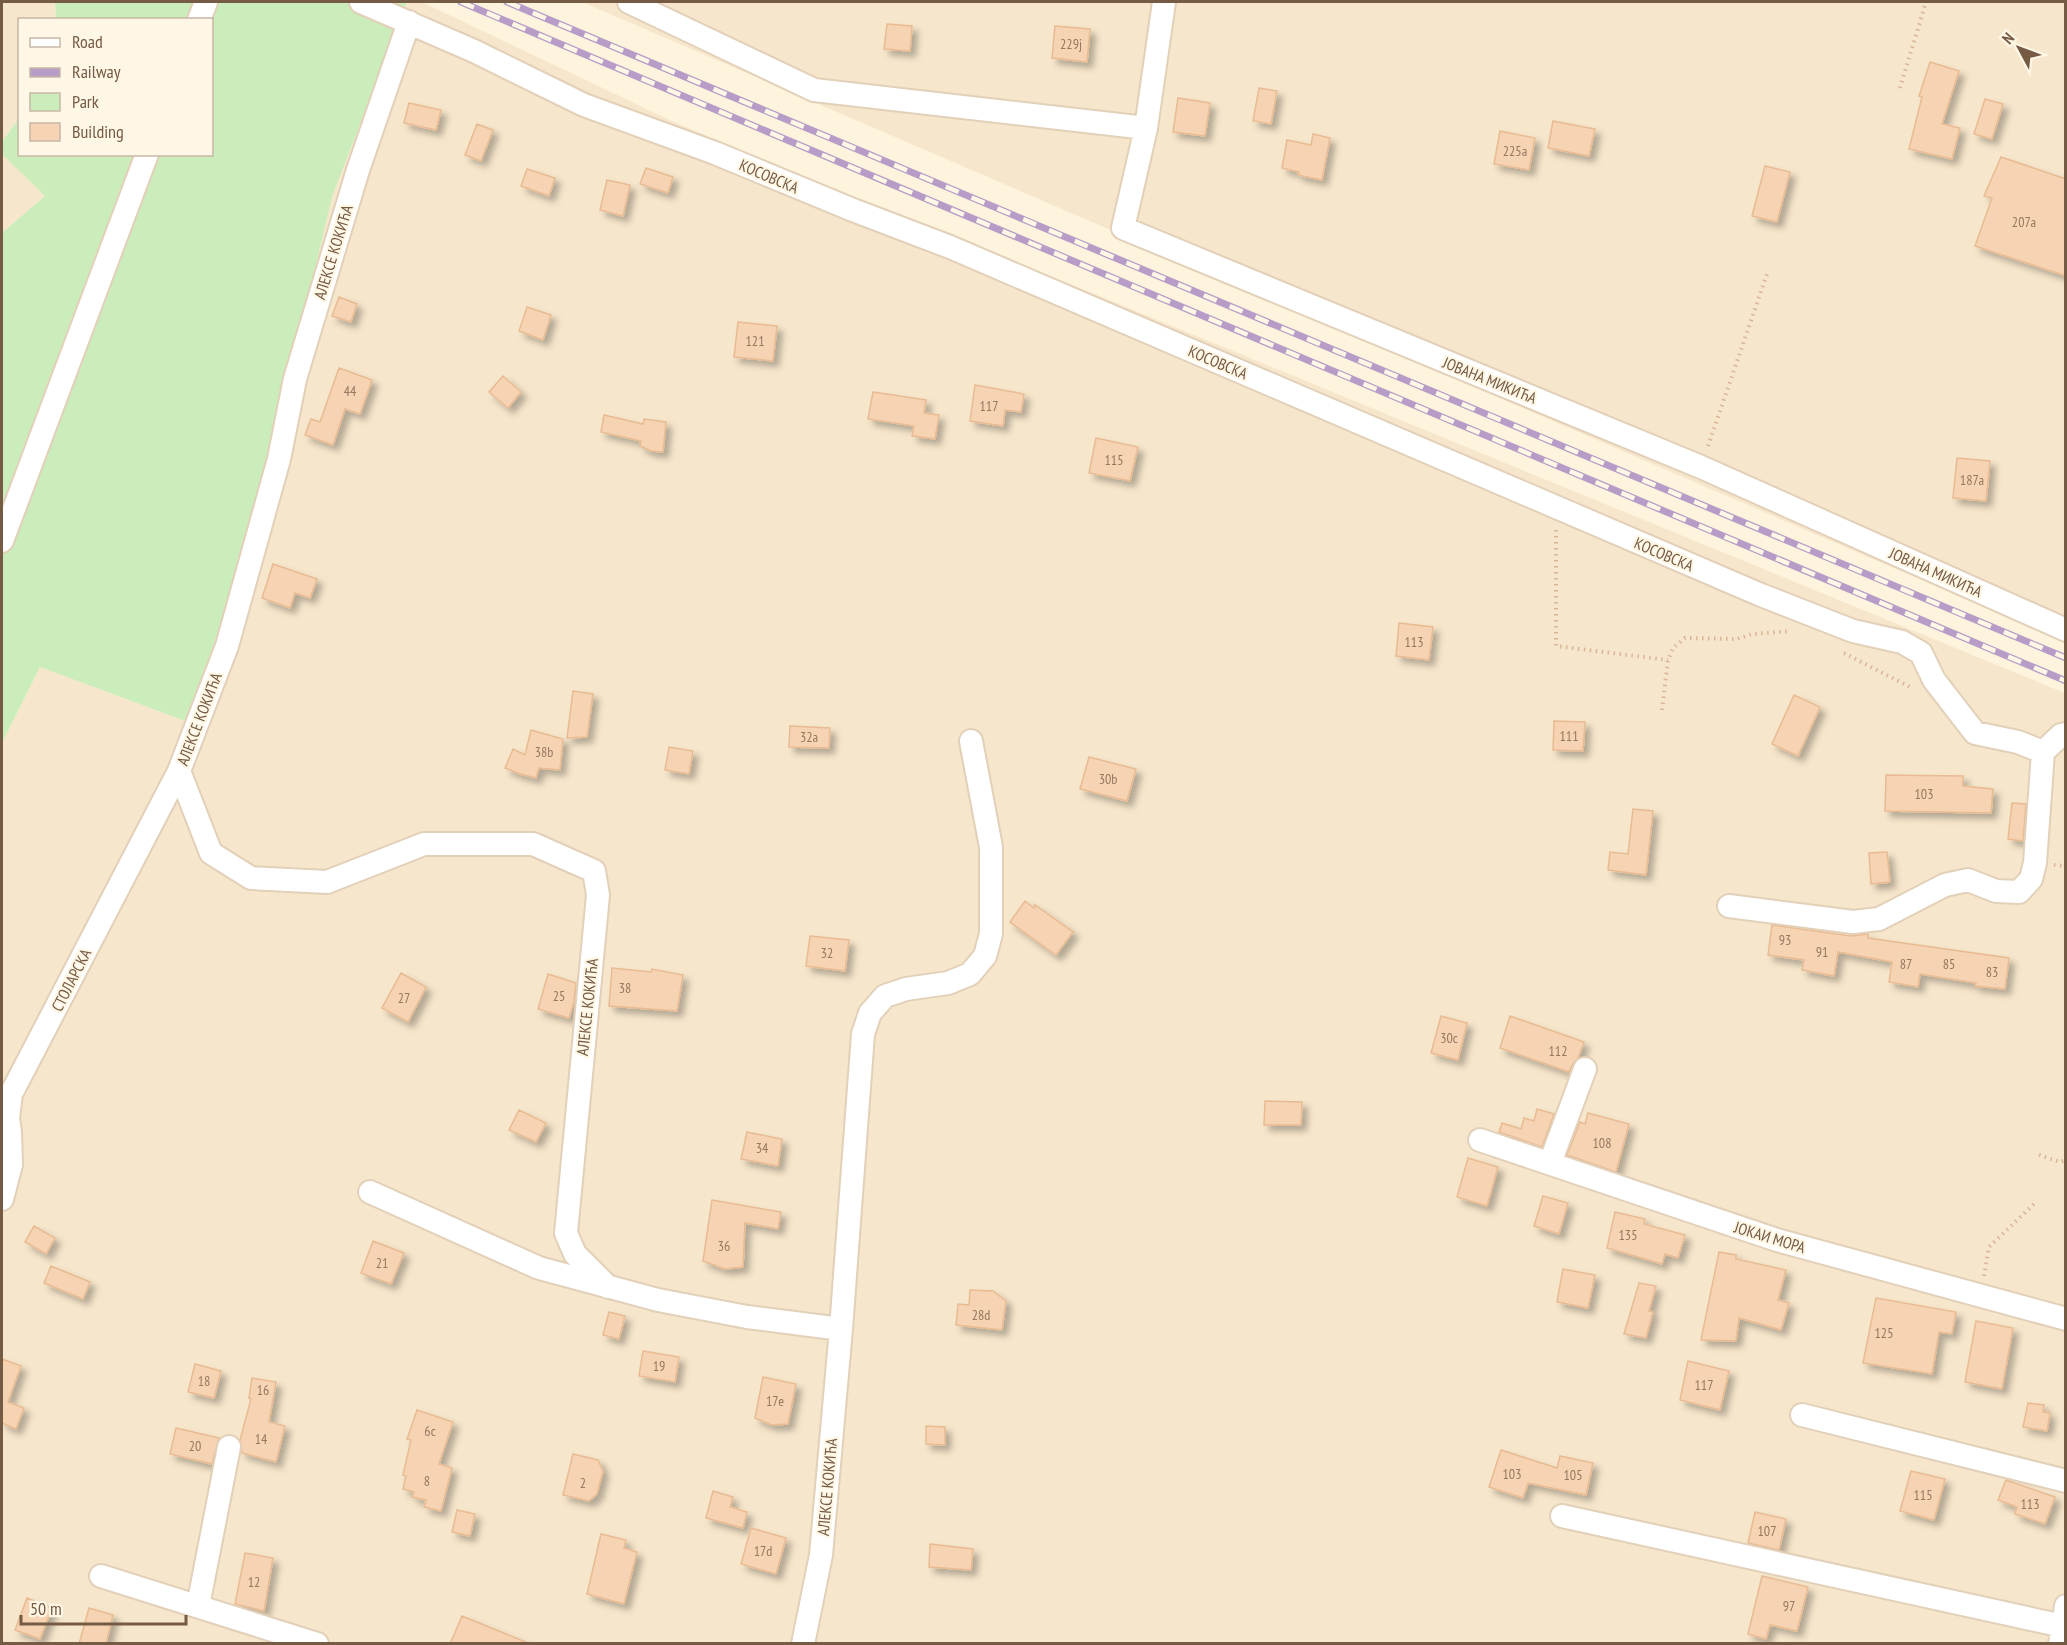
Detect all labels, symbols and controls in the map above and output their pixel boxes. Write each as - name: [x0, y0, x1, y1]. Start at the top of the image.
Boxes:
- legend: [18, 18, 213, 156]
- north arrow: [1989, 18, 2049, 78]
- text: N: [1997, 28, 2018, 48]
- text: Road: [72, 30, 103, 53]
- house number: 229j: [1060, 35, 1082, 53]
- text: Railway: [72, 60, 121, 83]
- text: Park: [72, 90, 99, 113]
- text: Building: [72, 120, 124, 143]
- house number: 225a: [1503, 142, 1527, 160]
- street label: КОСОВСКА: [736, 155, 802, 198]
- street label: АЛЕКСЕ КОКИЋА: [309, 202, 357, 302]
- house number: 207a: [2012, 213, 2036, 231]
- house number: 121: [746, 332, 764, 350]
- street label: КОСОВСКА: [1185, 341, 1251, 384]
- street label: ЈОВАНА МИКИЋА: [1439, 352, 1540, 408]
- house number: 44: [344, 382, 357, 400]
- house number: 117: [980, 397, 998, 415]
- house number: 115: [1105, 451, 1123, 469]
- house number: 187a: [1960, 471, 1984, 489]
- street label: КОСОВСКА: [1631, 533, 1697, 576]
- street label: ЈОВАНА МИКИЋА: [1886, 542, 1986, 602]
- house number: 113: [1405, 633, 1423, 651]
- street label: АЛЕКСЕ КОКИЋА: [172, 669, 226, 768]
- house number: 111: [1560, 727, 1578, 745]
- house number: 32a: [800, 728, 818, 746]
- house number: 38b: [535, 743, 553, 761]
- house number: 30b: [1099, 770, 1117, 788]
- house number: 103: [1915, 785, 1933, 803]
- house number: 93: [1779, 931, 1791, 949]
- house number: 91: [1816, 943, 1828, 961]
- house number: 32: [821, 944, 833, 962]
- street label: СТОЛАРСКА: [47, 945, 95, 1015]
- house number: 87: [1900, 955, 1912, 973]
- house number: 85: [1943, 955, 1955, 973]
- street label: АЛЕКСЕ КОКИЋА: [572, 957, 602, 1057]
- house number: 83: [1986, 963, 1998, 981]
- house number: 38: [619, 979, 631, 997]
- house number: 25: [553, 987, 565, 1005]
- house number: 27: [398, 989, 410, 1007]
- house number: 30c: [1440, 1029, 1458, 1047]
- house number: 112: [1549, 1042, 1567, 1060]
- house number: 108: [1593, 1134, 1611, 1152]
- house number: 34: [756, 1139, 769, 1157]
- street label: ЈОКАИ МОРА: [1731, 1216, 1808, 1257]
- house number: 135: [1619, 1226, 1637, 1244]
- house number: 36: [718, 1237, 730, 1255]
- house number: 21: [376, 1254, 388, 1272]
- house number: 28d: [972, 1306, 990, 1324]
- house number: 125: [1875, 1324, 1893, 1342]
- house number: 19: [653, 1357, 665, 1375]
- house number: 18: [198, 1372, 210, 1390]
- house number: 117: [1695, 1376, 1713, 1394]
- house number: 16: [257, 1381, 269, 1399]
- house number: 17e: [766, 1392, 784, 1410]
- house number: 6c: [424, 1422, 436, 1440]
- house number: 14: [255, 1430, 268, 1448]
- house number: 20: [189, 1437, 201, 1455]
- street label: АЛЕКСЕ КОКИЋА: [813, 1437, 841, 1537]
- house number: 103: [1503, 1465, 1521, 1483]
- house number: 105: [1564, 1466, 1582, 1484]
- house number: 8: [424, 1472, 430, 1490]
- house number: 2: [580, 1474, 586, 1492]
- house number: 115: [1914, 1486, 1932, 1504]
- house number: 113: [2021, 1495, 2039, 1513]
- house number: 107: [1758, 1522, 1776, 1540]
- house number: 17d: [754, 1542, 772, 1560]
- house number: 12: [248, 1573, 260, 1591]
- scale bar: [21, 1588, 186, 1626]
- text: 50 m: [30, 1597, 62, 1620]
- house number: 97: [1783, 1597, 1795, 1615]

